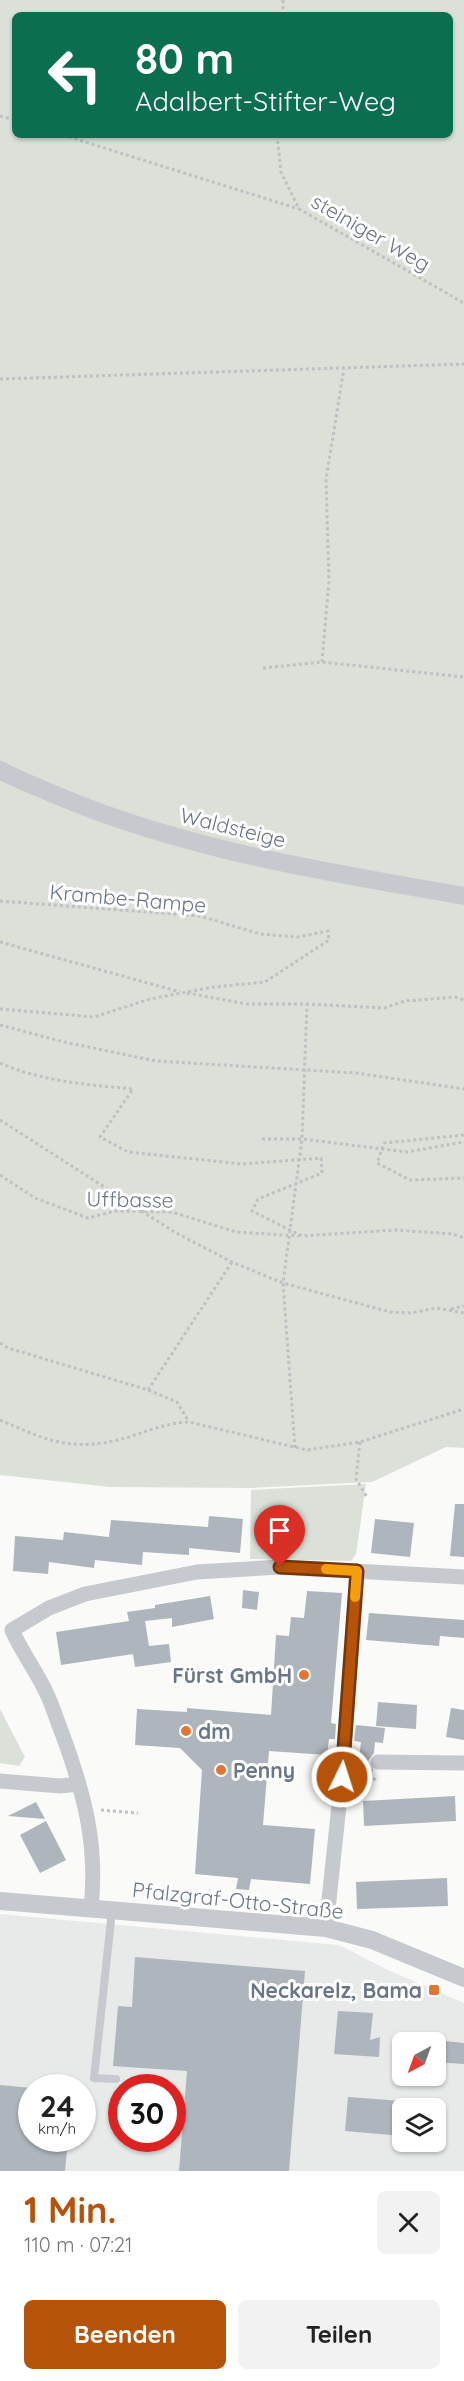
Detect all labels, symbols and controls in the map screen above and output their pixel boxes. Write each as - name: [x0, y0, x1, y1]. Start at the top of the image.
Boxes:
- text: 80 m: [135, 32, 234, 85]
- icon: left: [36, 36, 114, 114]
- text: Adalbert-Stifter-Weg: [135, 84, 396, 118]
- street label: steiniger Weg: [307, 187, 435, 277]
- street label: Waldsteige: [177, 801, 289, 853]
- street label: Krambe-Rampe: [49, 878, 207, 918]
- street label: Uffbasse: [86, 1185, 174, 1213]
- pin: [254, 1505, 305, 1567]
- icon: arrive: [263, 1514, 296, 1547]
- place label: Fürst GmbH: [172, 1662, 292, 1688]
- marker: Fürst GmbH: [297, 1668, 311, 1682]
- place label: dm: [198, 1718, 231, 1744]
- marker: dm: [179, 1724, 193, 1738]
- position arrow: [310, 1745, 374, 1809]
- place label: Penny: [233, 1757, 295, 1783]
- marker: Penny: [214, 1763, 228, 1777]
- street label: Pfalzgraf-Otto-Straße: [131, 1876, 345, 1924]
- place label: Neckarelz, Bama: [250, 1977, 422, 2003]
- marker: Neckarelz, Bama: [427, 1983, 441, 1997]
- north arrow: [392, 2032, 446, 2086]
- map controls: [392, 2032, 446, 2152]
- speed limit sign: 30: [108, 2074, 186, 2152]
- text: 24: [40, 2087, 74, 2125]
- button: layers: [392, 2098, 446, 2152]
- text: km/h: [38, 2119, 76, 2138]
- text: 1 Min.: [24, 2187, 116, 2232]
- button: close: [377, 2191, 440, 2254]
- text: 110 m · 07:21: [24, 2232, 133, 2257]
- button: Beenden: [24, 2300, 226, 2369]
- button: Teilen: [238, 2300, 440, 2369]

